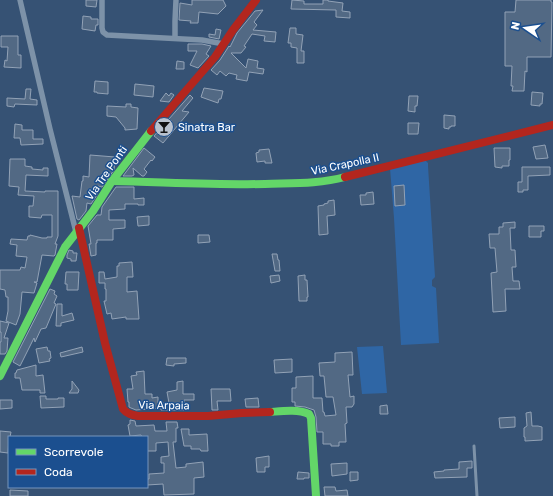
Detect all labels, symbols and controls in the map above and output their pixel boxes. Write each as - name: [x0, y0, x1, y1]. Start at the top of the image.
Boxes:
- north arrow: [505, 8, 545, 48]
- text: N: [509, 20, 523, 31]
- bar icon: Sinatra Bar: [153, 116, 175, 138]
- place label: Sinatra Bar: [178, 121, 236, 134]
- street label: Via Tre Ponti: [83, 144, 130, 203]
- street label: Via Crapolla II: [310, 151, 380, 178]
- street label: Via Arpaia: [138, 399, 190, 412]
- legend: [8, 436, 148, 488]
- text: Scorrevole: [44, 445, 104, 459]
- text: Coda: [44, 465, 73, 479]

